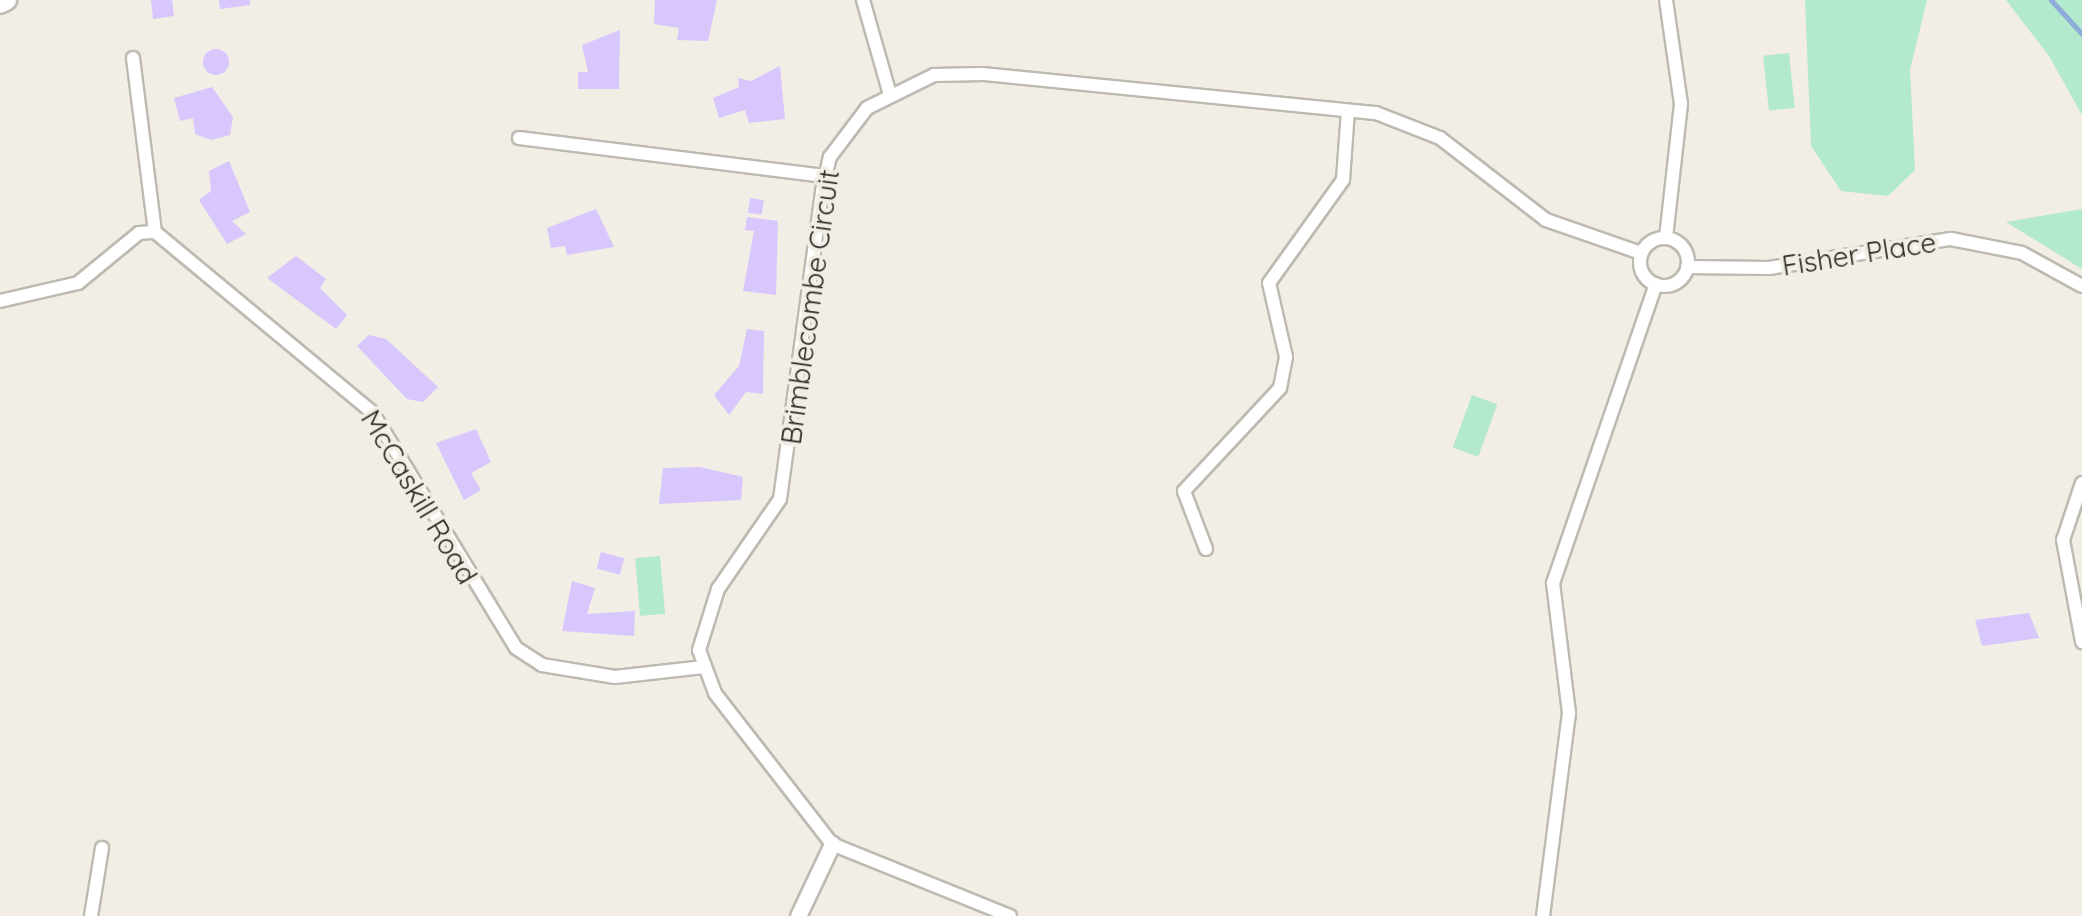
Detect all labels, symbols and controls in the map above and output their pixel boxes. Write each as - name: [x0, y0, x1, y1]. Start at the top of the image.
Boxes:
- street label: Brimblecombe Circuit: [774, 167, 846, 447]
- street label: Fisher Place: [1780, 225, 1938, 283]
- street label: McCaskill Road: [354, 404, 484, 590]

